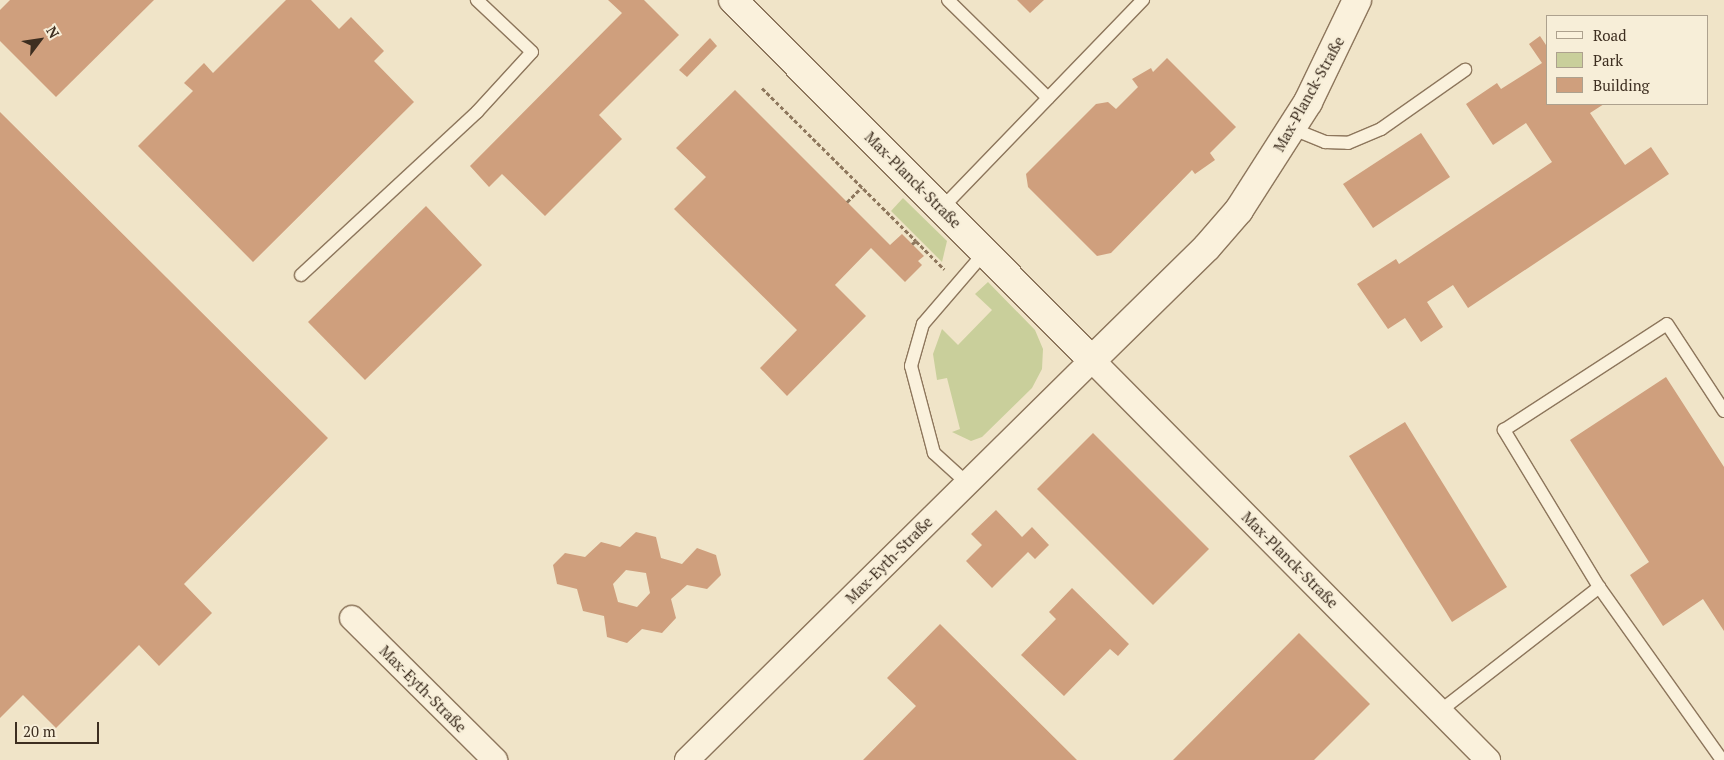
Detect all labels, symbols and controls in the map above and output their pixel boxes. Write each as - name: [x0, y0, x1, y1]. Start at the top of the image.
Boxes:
- north arrow: [15, 15, 65, 65]
- legend: [1546, 15, 1709, 105]
- text: N: [42, 23, 64, 41]
- text: Road: [1593, 25, 1626, 45]
- street label: Max-Planck-Straße: [1270, 33, 1348, 155]
- text: Park: [1593, 50, 1623, 70]
- text: Building: [1593, 75, 1650, 95]
- street label: Max-Planck-Straße: [861, 128, 965, 232]
- street label: Max-Planck-Straße: [1238, 508, 1342, 612]
- street label: Max-Eyth-Straße: [842, 513, 936, 607]
- street label: Max-Eyth-Straße: [376, 642, 470, 736]
- scale bar: [18, 712, 101, 744]
- text: 20 m: [23, 721, 56, 741]

